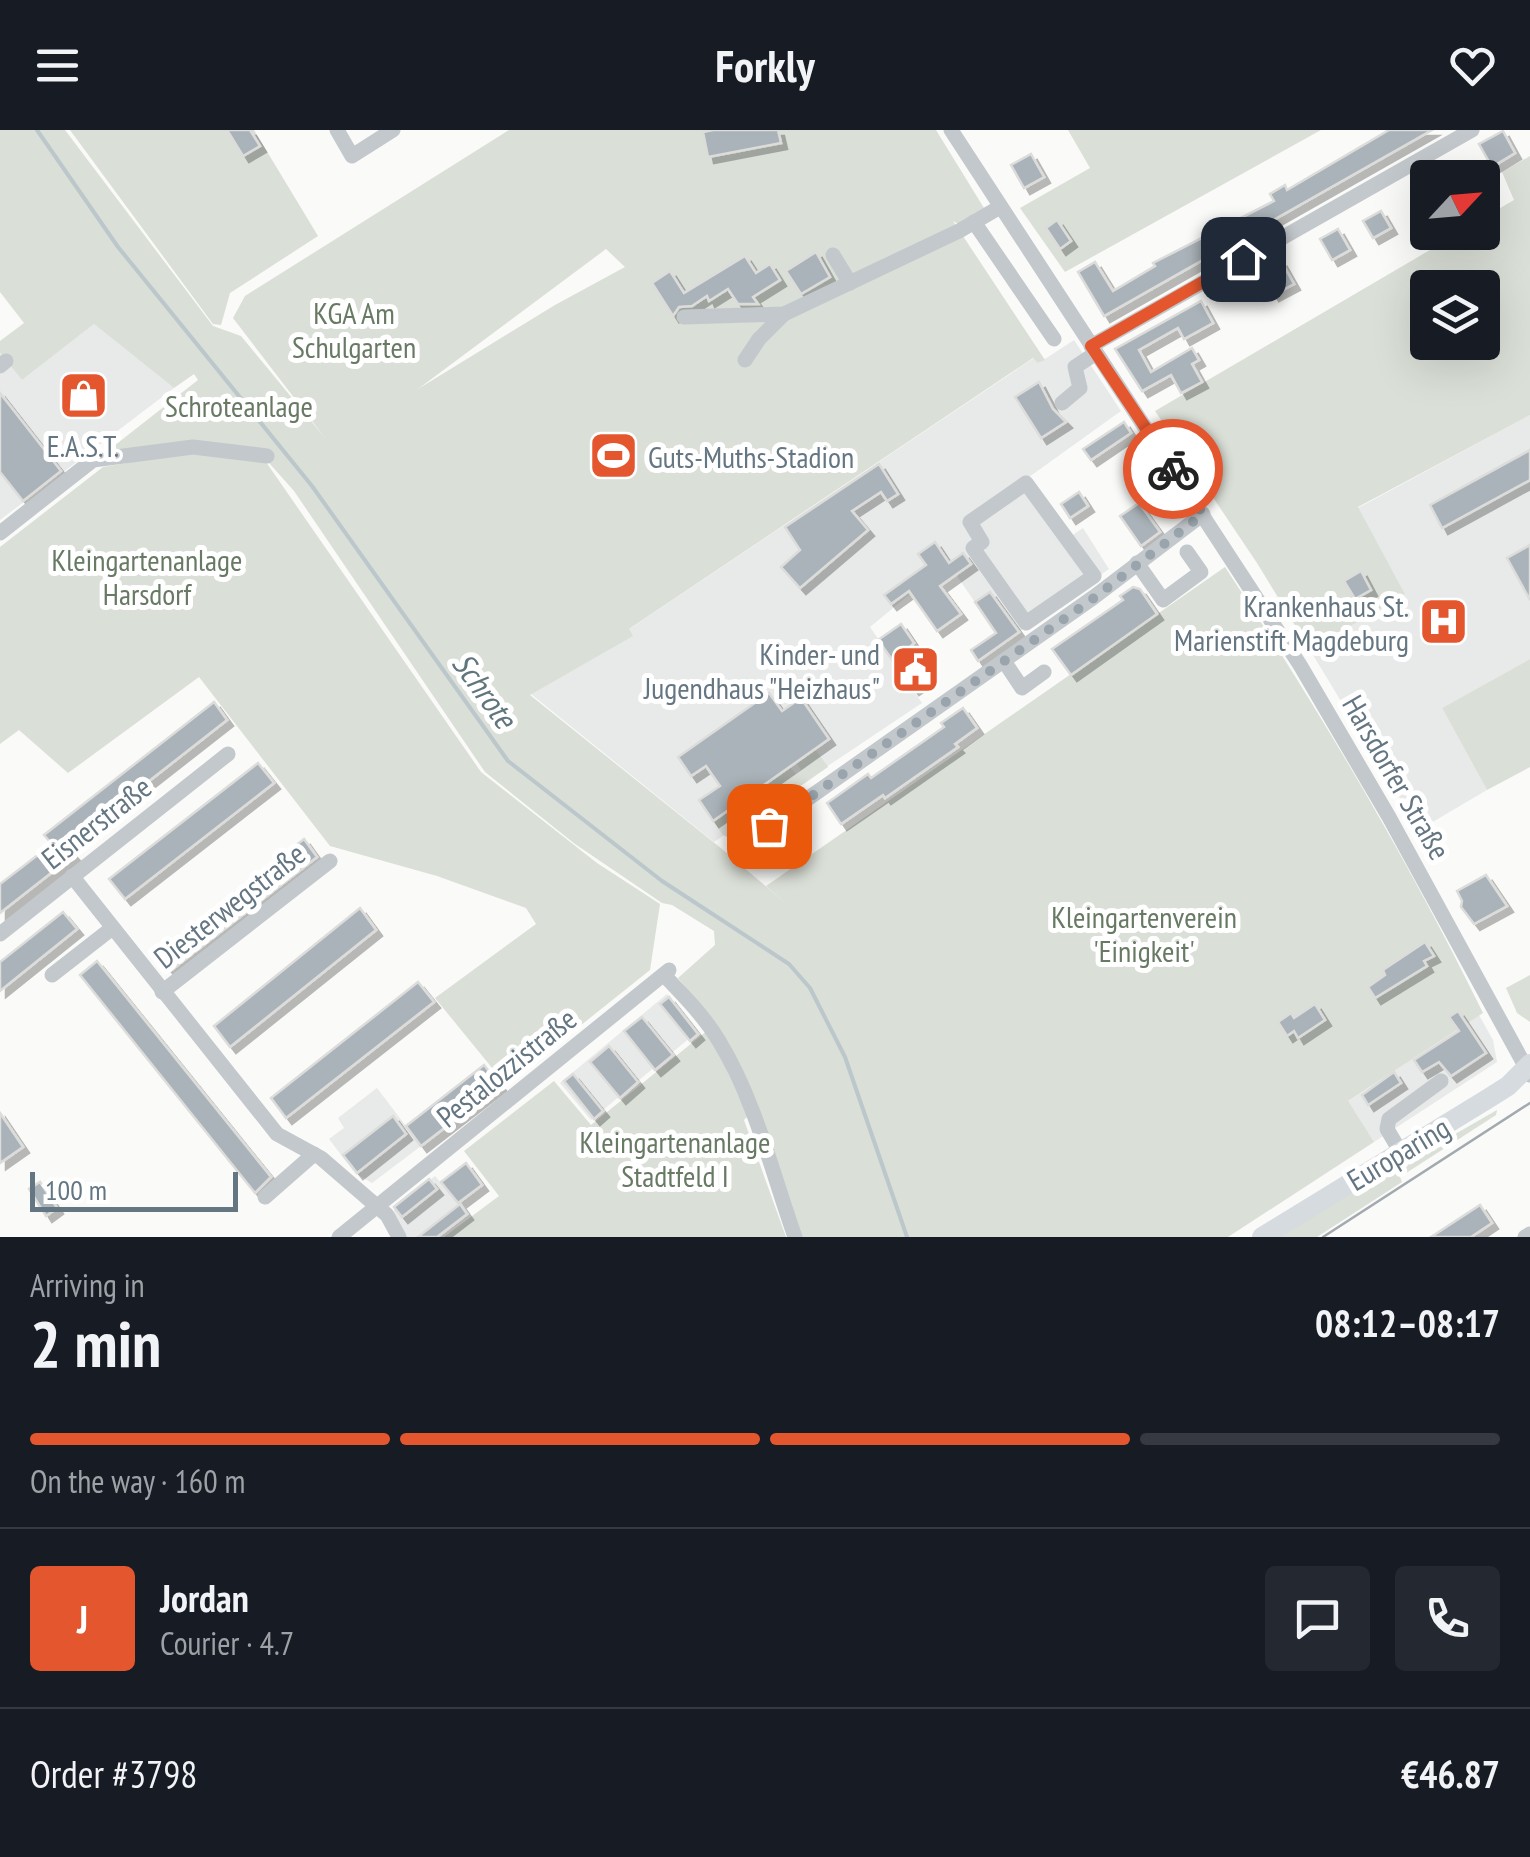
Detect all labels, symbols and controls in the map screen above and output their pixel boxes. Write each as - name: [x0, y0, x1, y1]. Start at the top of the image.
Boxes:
- text: Forkly: [715, 36, 815, 94]
- icon: menu: [30, 38, 85, 93]
- icon: heart: [1445, 38, 1500, 93]
- north arrow: [1410, 160, 1500, 250]
- map controls: [1410, 160, 1500, 360]
- pin: [1201, 217, 1286, 302]
- icon: home: [1216, 232, 1271, 287]
- button: layers: [1410, 270, 1500, 360]
- park label: KGA Am Schulgarten: [292, 293, 416, 366]
- shop icon: E.A.S.T.: [57, 370, 109, 422]
- park label: Schroteanlage: [165, 386, 313, 425]
- courier: [1123, 419, 1223, 519]
- place label: E.A.S.T.: [47, 426, 119, 465]
- sports icon: Guts-Muths-Stadion: [587, 430, 639, 482]
- place label: Guts-Muths-Stadion: [648, 437, 854, 476]
- icon: bike: [1146, 442, 1201, 497]
- park label: Kleingartenanlage Harsdorf: [52, 540, 242, 613]
- place label: Krankenhaus St. Marienstift Magdeburg: [1174, 586, 1409, 659]
- hospital icon: Krankenhaus St. Marienstift Magdeburg: [1418, 596, 1470, 648]
- place label: Kinder- und Jugendhaus "Heizhaus": [643, 634, 880, 707]
- water label: Schrote: [443, 644, 528, 738]
- public building icon: Kinder- und Jugendhaus "Heizhaus": [889, 644, 941, 696]
- street label: Harsdorfer Straße: [1334, 688, 1460, 866]
- street label: Eisnerstraße: [33, 767, 159, 877]
- pin: [727, 784, 812, 869]
- icon: bag: [742, 799, 797, 854]
- street label: Diesterwegstraße: [145, 834, 313, 976]
- park label: Kleingartenverein 'Einigkeit': [1051, 897, 1237, 970]
- street label: Pestalozzistraße: [428, 999, 584, 1135]
- street label: Europaring: [1340, 1107, 1456, 1199]
- park label: Kleingartenanlage Stadtfeld I: [580, 1122, 770, 1195]
- scale bar: [30, 1167, 238, 1212]
- text: 100 m: [45, 1171, 107, 1208]
- text: Arriving in: [30, 1264, 145, 1306]
- text: 08:12–08:17: [1315, 1298, 1500, 1347]
- text: 2 min: [30, 1301, 161, 1385]
- text: On the way · 160 m: [30, 1460, 245, 1502]
- button: chat: [1265, 1566, 1370, 1671]
- button: phone: [1395, 1566, 1500, 1671]
- text: Jordan: [160, 1573, 249, 1622]
- text: J: [77, 1594, 88, 1643]
- text: Courier · 4.7: [160, 1622, 294, 1664]
- text: Order #3798: [30, 1749, 197, 1798]
- text: €46.87: [1401, 1749, 1500, 1798]

